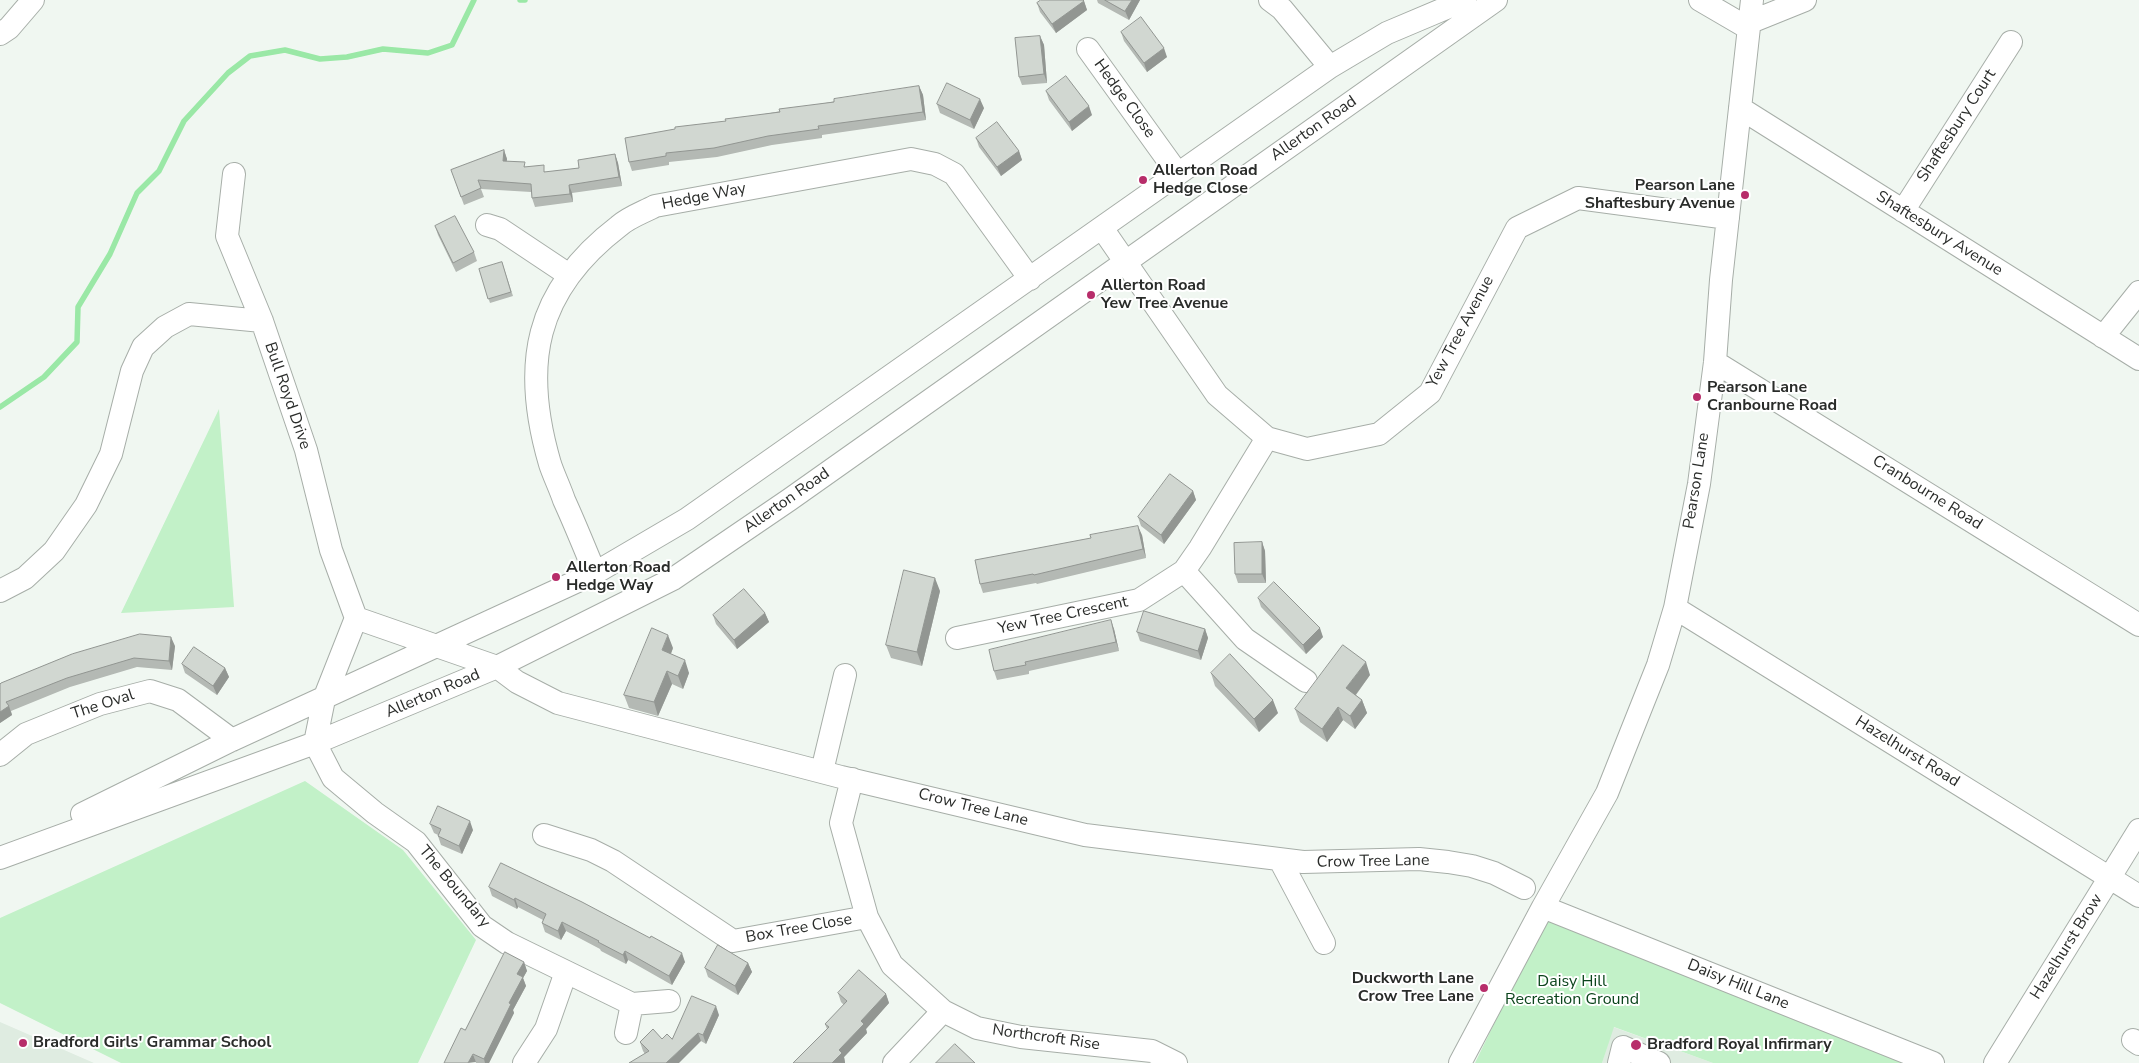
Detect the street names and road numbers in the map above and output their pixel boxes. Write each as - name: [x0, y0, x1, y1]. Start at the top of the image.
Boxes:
- street label: Hedge Close: [1089, 56, 1159, 142]
- street label: Shaftesbury Court: [1913, 66, 2001, 186]
- street label: Allerton Road: [1267, 92, 1361, 166]
- street label: Hedge Way: [660, 179, 748, 215]
- street label: Shaftesbury Avenue: [1872, 187, 2006, 281]
- street label: Yew Tree Avenue: [1423, 273, 1499, 391]
- street label: Bull Royd Drive: [260, 340, 314, 452]
- street label: Pearson Lane: [1680, 432, 1714, 530]
- street label: Cranbourne Road: [1869, 452, 1985, 534]
- street label: Allerton Road: [740, 464, 834, 538]
- street label: Yew Tree Crescent: [996, 593, 1130, 639]
- street label: Allerton Road: [383, 666, 483, 722]
- street label: The Oval: [69, 686, 137, 724]
- street label: Hazelhurst Road: [1851, 712, 1963, 792]
- street label: Crow Tree Lane: [916, 785, 1030, 831]
- street label: The Boundary: [414, 842, 494, 932]
- street label: Crow Tree Lane: [1317, 851, 1429, 873]
- street label: Hazelhurst Brow: [2027, 891, 2107, 1003]
- street label: Box Tree Close: [744, 910, 854, 948]
- street label: Daisy Hill Lane: [1684, 956, 1792, 1014]
- street label: Northcroft Rise: [991, 1021, 1101, 1055]

